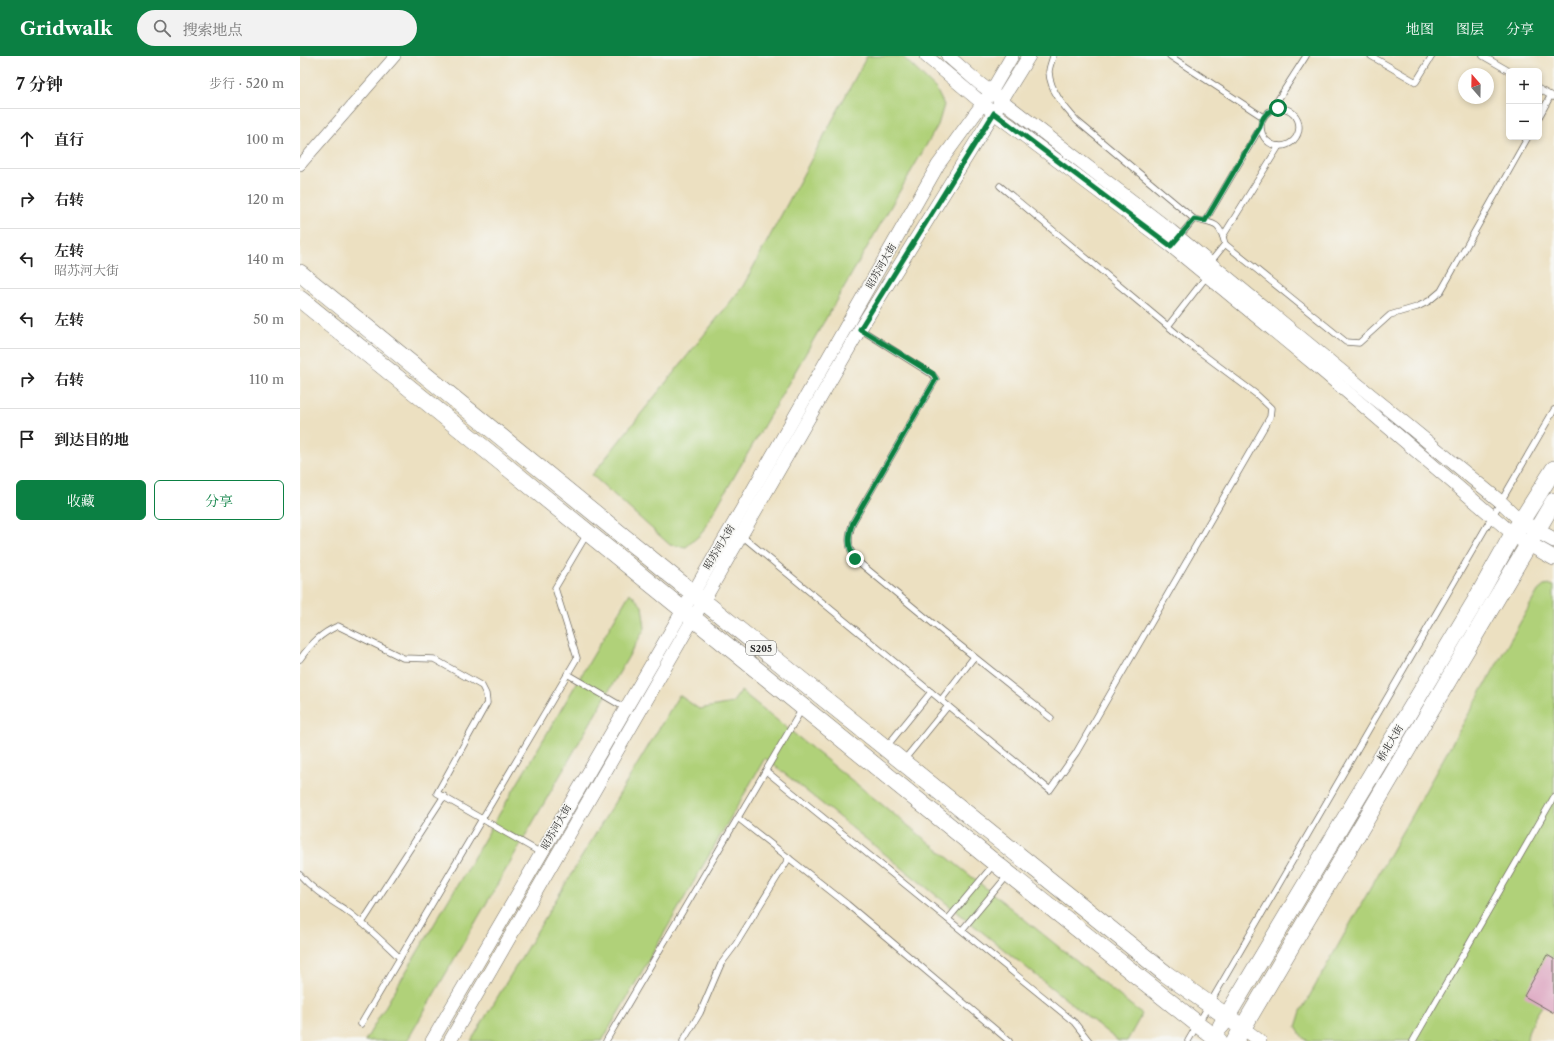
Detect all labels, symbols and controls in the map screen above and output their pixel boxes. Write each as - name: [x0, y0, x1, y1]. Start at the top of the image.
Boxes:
- search box: [137, 10, 417, 46]
- text: Gridwalk: [20, 17, 113, 40]
- icon: search: [151, 17, 173, 39]
- text: 搜索地点: [183, 20, 243, 39]
- text: 地图: [1406, 20, 1434, 38]
- text: 图层: [1456, 20, 1484, 38]
- text: 分享: [1506, 20, 1534, 38]
- north arrow: [1458, 68, 1494, 104]
- map controls: [1506, 68, 1542, 140]
- button: +: [1506, 68, 1542, 104]
- text: 7 分钟: [16, 74, 63, 94]
- text: 步行 · 520 m: [209, 75, 284, 91]
- route start: [1269, 99, 1287, 117]
- button: −: [1506, 104, 1542, 140]
- icon: ahead: [16, 128, 38, 150]
- text: 直行: [54, 130, 84, 149]
- text: 100 m: [246, 131, 284, 147]
- icon: right: [16, 188, 38, 210]
- text: 右转: [54, 190, 84, 209]
- text: 120 m: [247, 191, 284, 207]
- text: 左转: [54, 241, 84, 260]
- street label: 昭苏河大街: [863, 241, 899, 291]
- icon: left: [16, 248, 38, 270]
- text: 140 m: [247, 251, 284, 267]
- text: 昭苏河大街: [54, 262, 119, 278]
- icon: left: [16, 308, 38, 330]
- text: 左转: [54, 310, 84, 329]
- text: 50 m: [253, 311, 284, 327]
- icon: right: [16, 368, 38, 390]
- text: 右转: [54, 370, 84, 389]
- text: 110 m: [249, 371, 284, 387]
- icon: arrive: [16, 428, 38, 450]
- text: 到达目的地: [54, 430, 129, 449]
- button: 收藏: [16, 480, 146, 520]
- button: 分享: [154, 480, 284, 520]
- street label: 昭苏河大街: [701, 522, 737, 572]
- route end: [846, 550, 864, 568]
- road number: S205: [746, 641, 776, 655]
- street label: 桥北大街: [1374, 723, 1406, 763]
- street label: 昭苏河大街: [538, 802, 574, 852]

